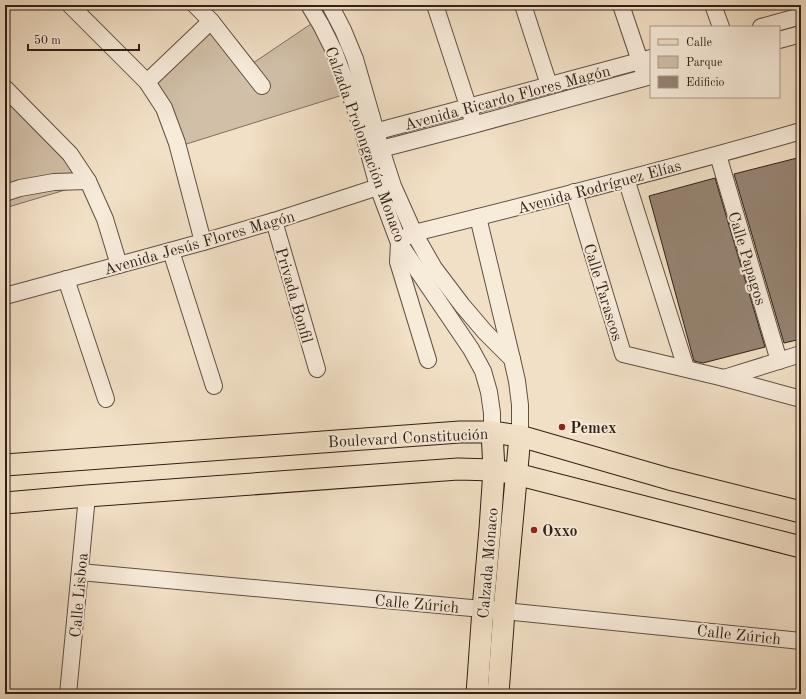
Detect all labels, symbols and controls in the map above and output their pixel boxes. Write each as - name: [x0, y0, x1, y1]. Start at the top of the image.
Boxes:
- scale bar: [28, 26, 139, 52]
- legend: [650, 26, 780, 98]
- text: 50 m: [34, 34, 61, 47]
- text: Calle: [686, 37, 712, 49]
- street label: Calzada Prolongación Monaco: [321, 45, 407, 245]
- text: Parque: [686, 57, 723, 69]
- street label: Avenida Ricardo Flores Magón: [403, 64, 613, 134]
- text: Edificio: [686, 77, 725, 89]
- street label: Avenida Rodríguez Elías: [516, 158, 683, 218]
- street label: Avenida Jesús Flores Magón: [102, 209, 297, 279]
- street label: Calle Papagos: [724, 210, 768, 307]
- street label: Calle Tarascos: [580, 242, 624, 343]
- street label: Privada Bonfil: [272, 246, 314, 345]
- place label: Pemex: [570, 421, 617, 437]
- marker: Pemex: [557, 422, 567, 432]
- street label: Boulevard Constitución: [327, 427, 489, 451]
- street label: Calzada Mónaco: [476, 507, 502, 619]
- place label: Oxxo: [542, 524, 578, 540]
- marker: Oxxo: [529, 525, 539, 535]
- street label: Calle Lisboa: [68, 552, 92, 638]
- street label: Calle Zúrich: [374, 593, 460, 617]
- street label: Calle Zúrich: [696, 624, 782, 648]

